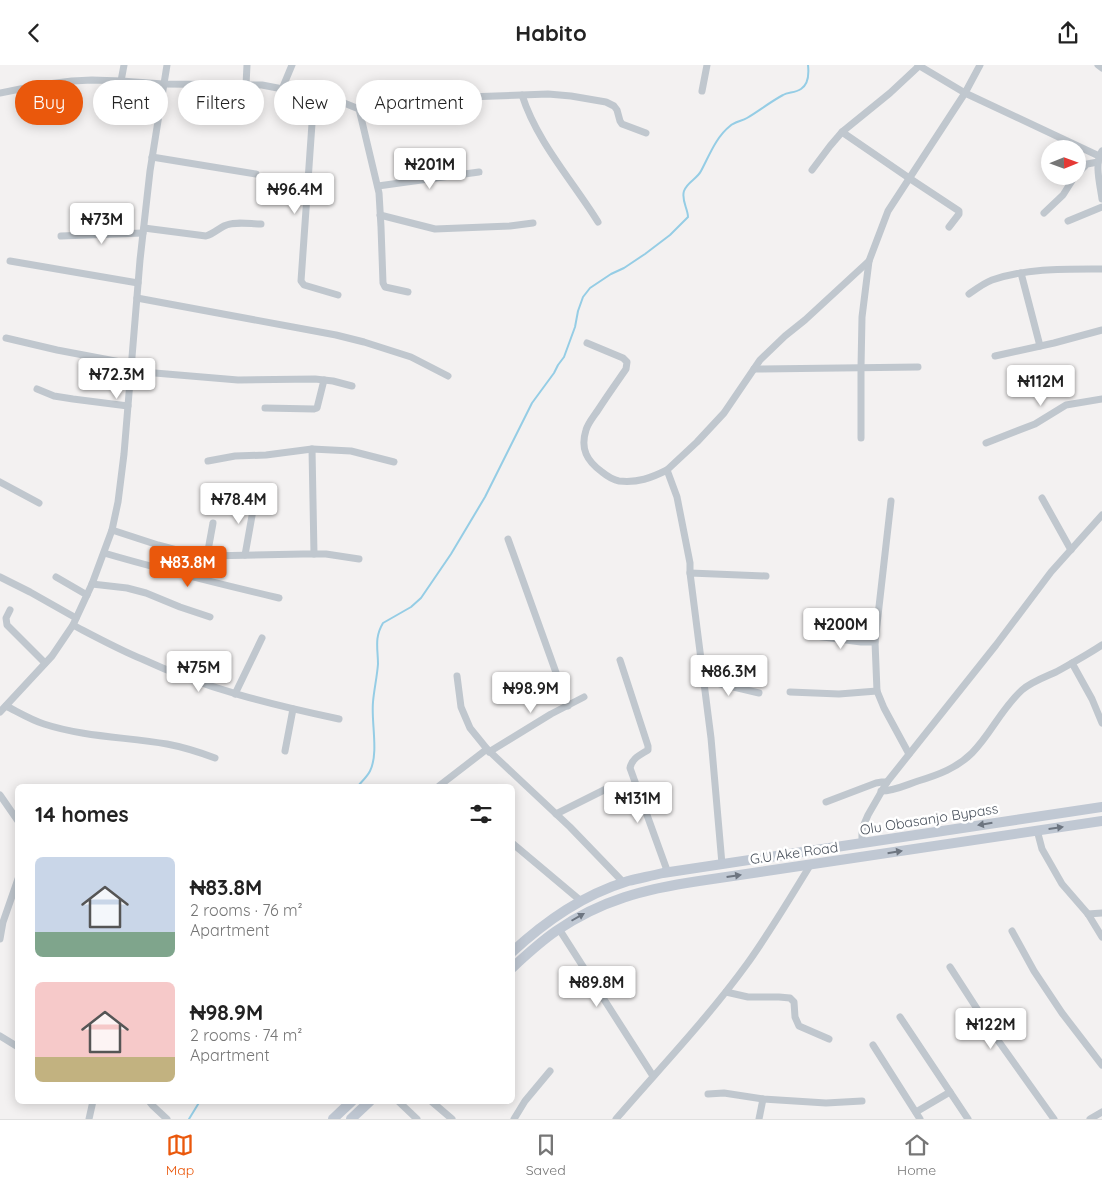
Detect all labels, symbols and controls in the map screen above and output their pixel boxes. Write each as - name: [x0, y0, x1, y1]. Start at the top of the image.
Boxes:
- icon: back: [20, 19, 48, 47]
- text: Habito: [515, 19, 587, 47]
- icon: share: [1054, 19, 1082, 47]
- chip: Buy: [15, 80, 83, 125]
- chip: Rent: [93, 80, 168, 125]
- chip: Filters: [178, 80, 264, 125]
- chip: New: [274, 80, 346, 125]
- chip: Apartment: [356, 80, 482, 125]
- north arrow: [1041, 140, 1086, 185]
- map controls: [1041, 140, 1086, 185]
- pin: ₦201M: [395, 147, 465, 190]
- text: ₦201M: [405, 154, 455, 174]
- pin: ₦96.4M: [254, 173, 336, 215]
- text: ₦96.4M: [267, 179, 323, 199]
- pin: ₦73M: [72, 203, 132, 245]
- text: ₦73M: [81, 209, 123, 229]
- pin: ₦72.3M: [76, 357, 158, 400]
- text: ₦72.3M: [89, 364, 145, 384]
- pin: ₦112M: [1006, 365, 1076, 407]
- text: ₦112M: [1018, 371, 1064, 391]
- pin: ₦78.4M: [198, 483, 280, 525]
- text: ₦78.4M: [211, 489, 267, 509]
- pin: ₦83.8M: [147, 545, 229, 588]
- text: ₦83.8M: [161, 552, 215, 572]
- pin: ₦200M: [806, 607, 876, 650]
- text: ₦200M: [814, 614, 868, 634]
- pin: ₦75M: [169, 651, 229, 693]
- pin: ₦86.3M: [688, 655, 770, 697]
- text: ₦75M: [178, 657, 220, 677]
- text: ₦86.3M: [701, 661, 757, 681]
- pin: ₦98.9M: [490, 671, 572, 714]
- text: ₦98.9M: [503, 678, 559, 698]
- pin: ₦131M: [603, 781, 673, 824]
- text: ₦131M: [615, 788, 661, 808]
- street label: Olu Obasanjo Bypass: [859, 799, 999, 839]
- icon: filters: [467, 800, 495, 828]
- text: 14 homes: [35, 801, 129, 827]
- one-way arrow: [976, 821, 992, 829]
- one-way arrow: [1048, 823, 1064, 831]
- street label: G.U Ake Road: [749, 838, 839, 868]
- one-way arrow: [887, 847, 903, 855]
- one-way arrow: [727, 871, 743, 879]
- text: ₦83.8M: [190, 874, 262, 900]
- icon: home: [75, 877, 135, 937]
- text: 2 rooms · 76 m²: [190, 900, 303, 920]
- one-way arrow: [572, 913, 585, 922]
- text: Apartment: [190, 920, 270, 940]
- pin: ₦89.8M: [556, 965, 638, 1008]
- text: ₦89.8M: [570, 972, 624, 992]
- text: ₦98.9M: [190, 999, 263, 1025]
- icon: home: [75, 1002, 135, 1062]
- pin: ₦122M: [956, 1007, 1026, 1050]
- text: ₦122M: [966, 1014, 1016, 1034]
- text: 2 rooms · 74 m²: [190, 1025, 302, 1045]
- text: Apartment: [190, 1045, 270, 1065]
- tab: Map: [166, 1131, 194, 1179]
- tab: Saved: [526, 1131, 566, 1179]
- tab: Home: [897, 1131, 936, 1179]

